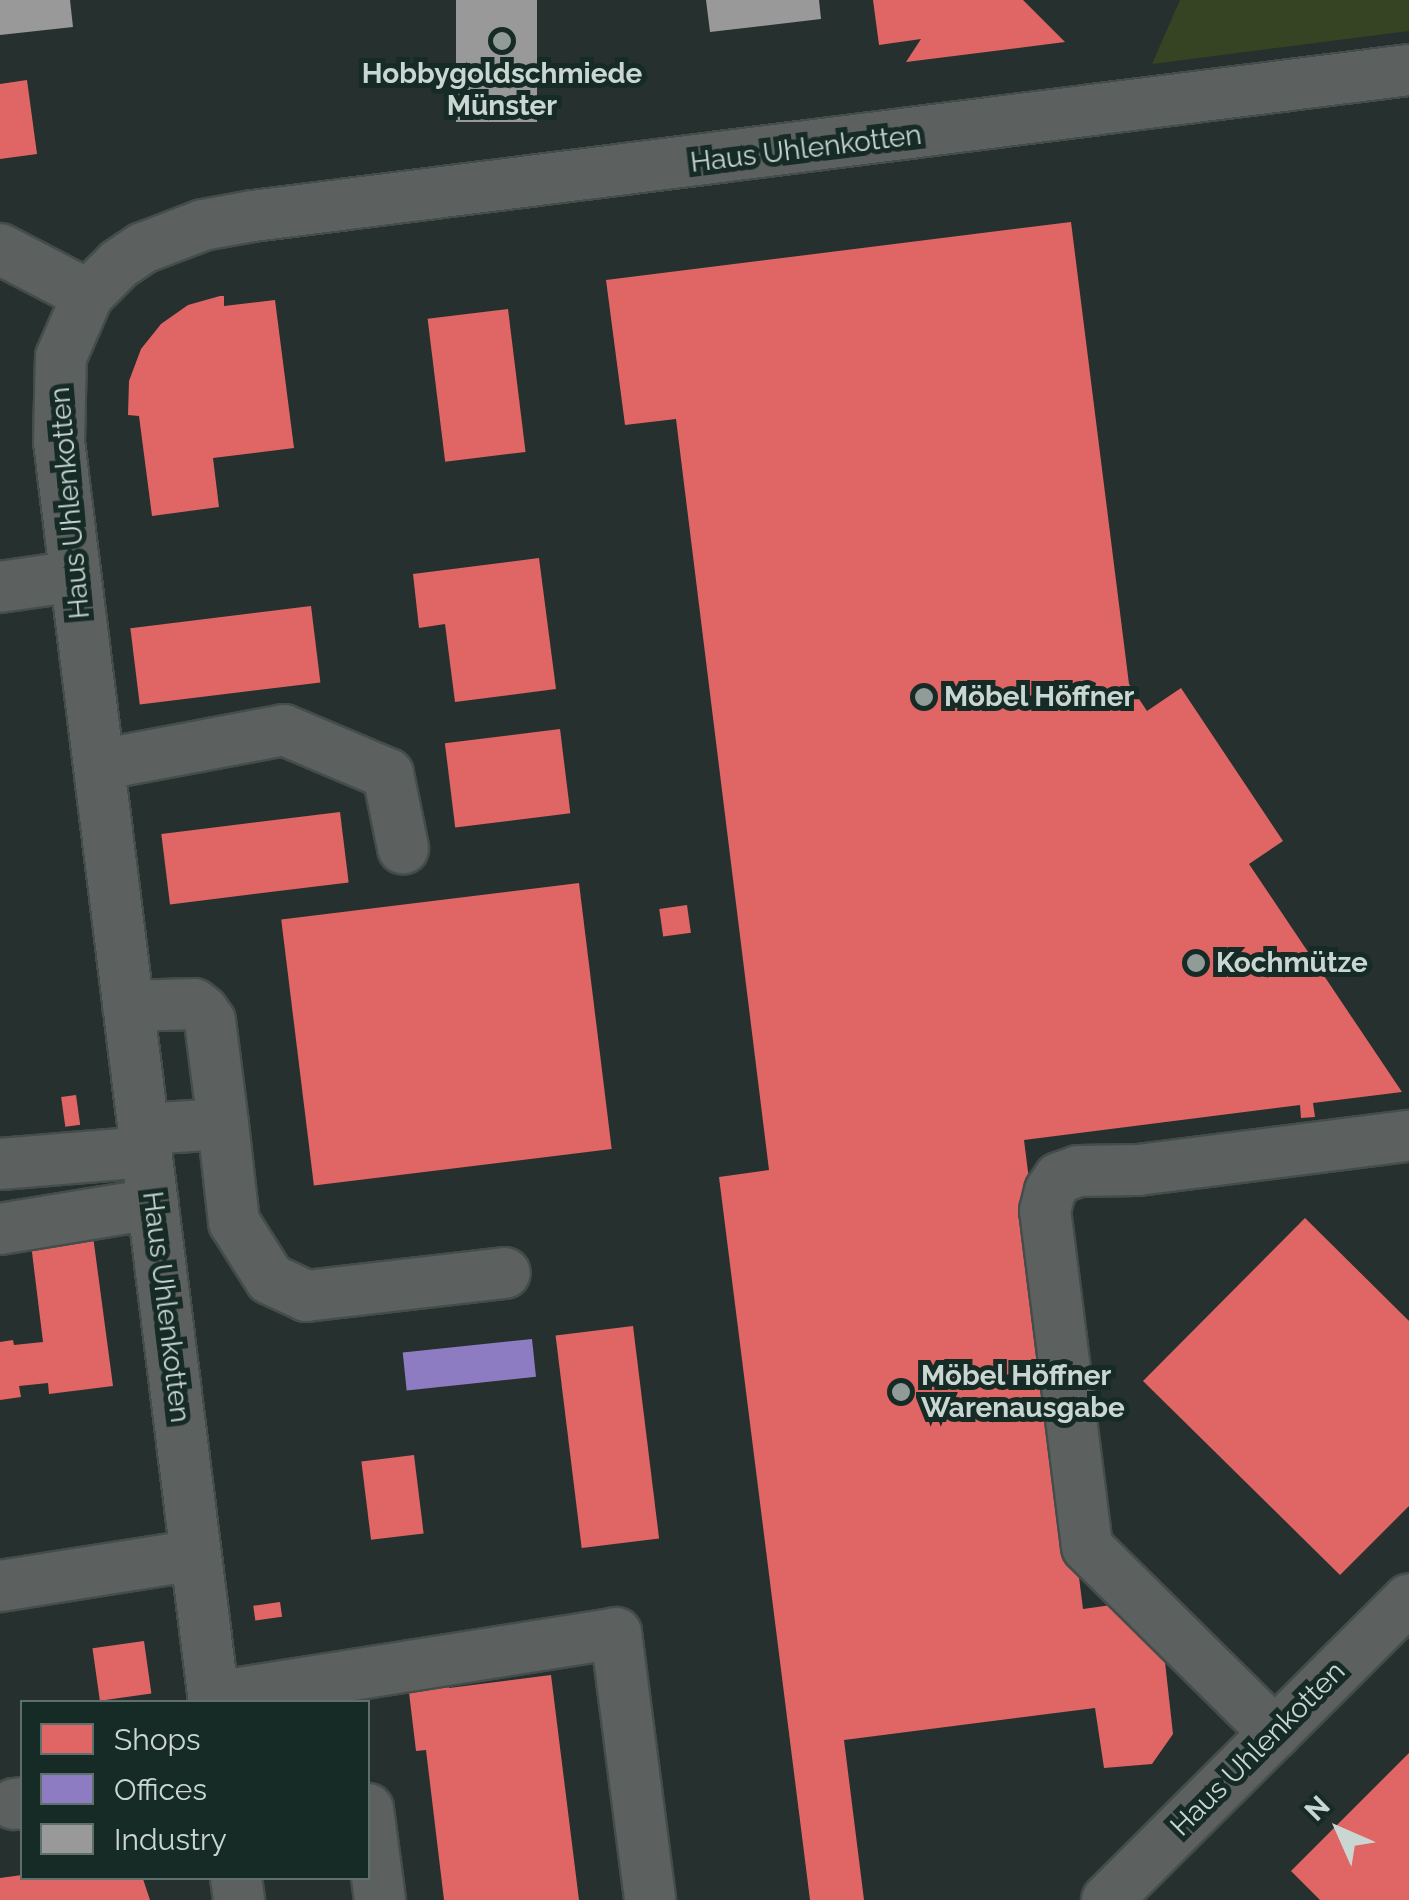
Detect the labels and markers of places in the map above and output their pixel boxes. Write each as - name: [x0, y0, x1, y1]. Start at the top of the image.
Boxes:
- marker: Hobbygoldschmiede Münster: [491, 30, 513, 52]
- place label: Hobbygoldschmiede Münster: [362, 57, 642, 123]
- place label: Möbel Höffner: [944, 680, 1135, 714]
- marker: Möbel Höffner: [913, 686, 935, 708]
- place label: Kochmütze: [1216, 946, 1368, 980]
- marker: Kochmütze: [1185, 952, 1207, 974]
- place label: Möbel Höffner Warenausgabe: [921, 1359, 1125, 1425]
- marker: Möbel Höffner Warenausgabe: [890, 1381, 912, 1403]

